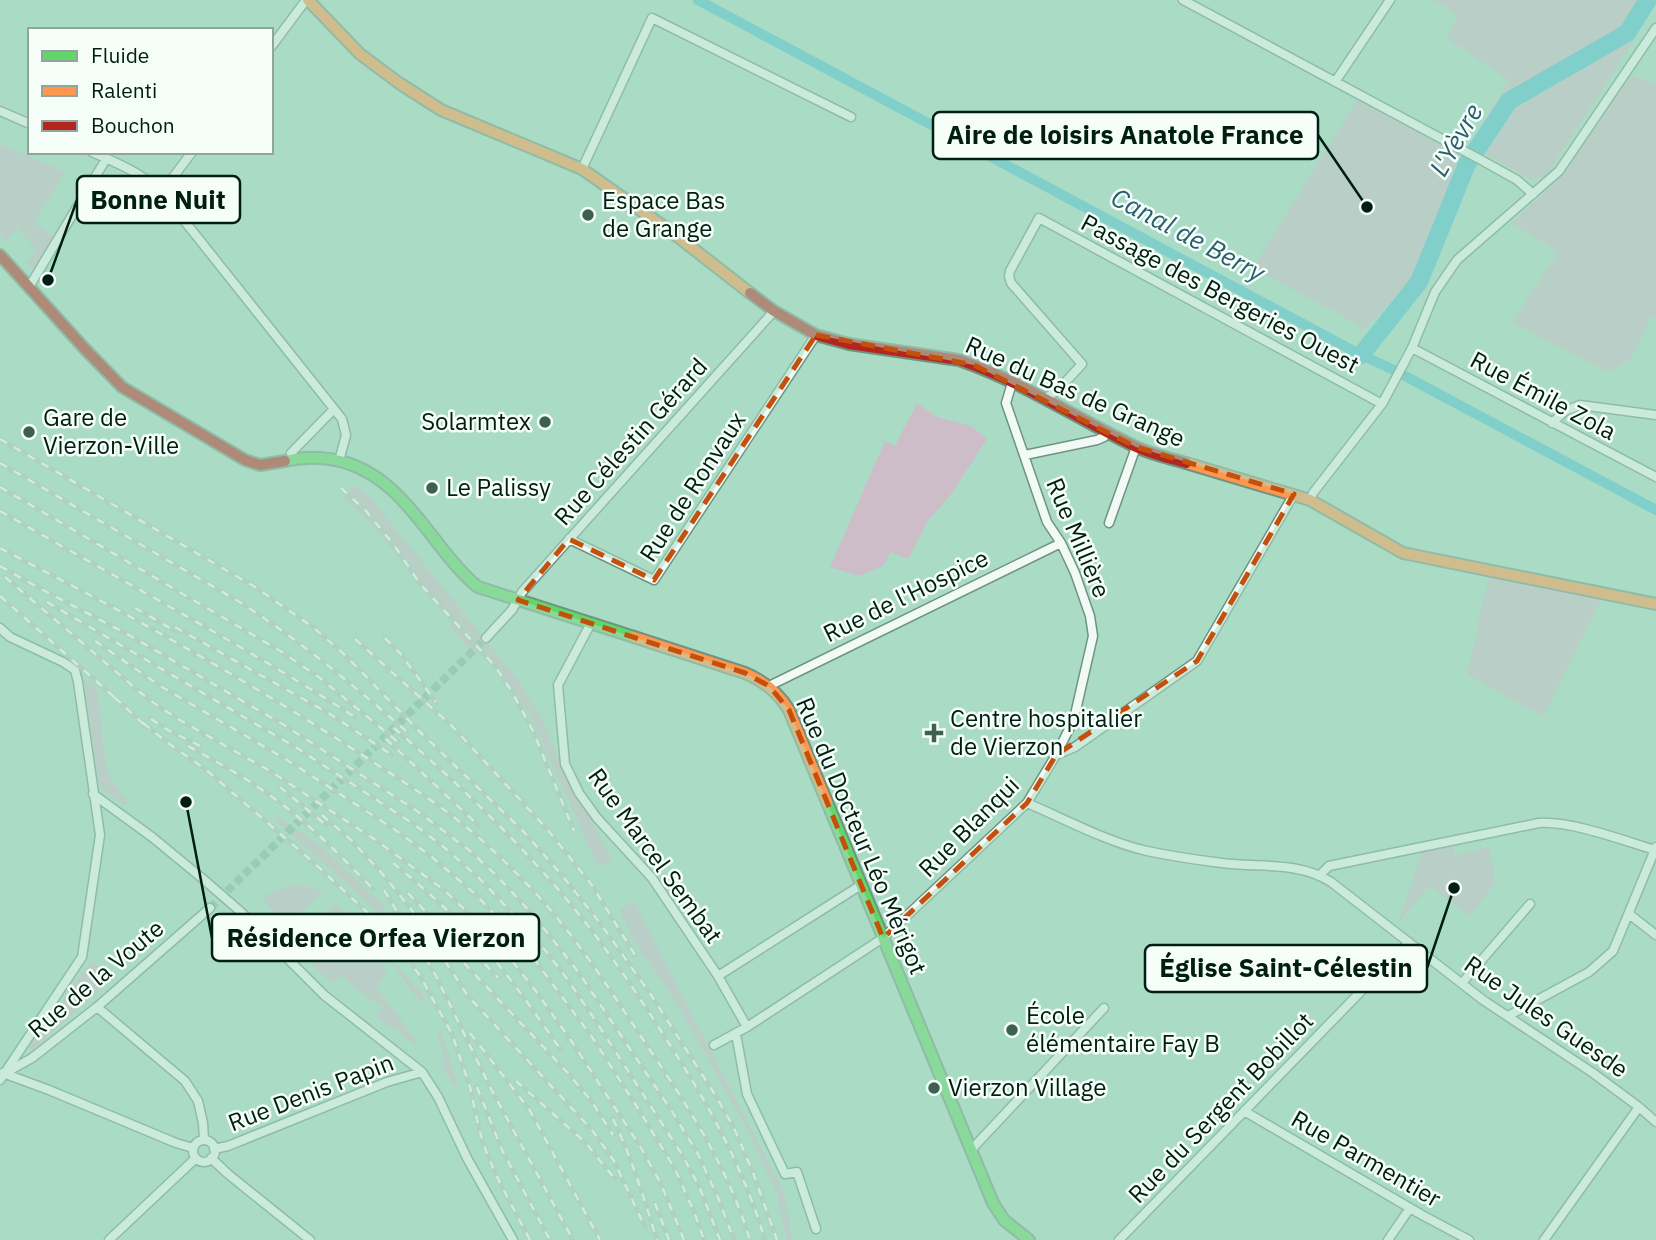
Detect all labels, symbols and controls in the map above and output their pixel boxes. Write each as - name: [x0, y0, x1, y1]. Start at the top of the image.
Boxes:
- legend: [28, 28, 273, 154]
- text: Fluide: [91, 41, 149, 69]
- text: Ralenti: [91, 76, 157, 104]
- water label: L'Yèvre: [1421, 97, 1489, 182]
- text: Bouchon: [91, 111, 175, 139]
- callout: Aire de loisirs Anatole France: [933, 112, 1318, 159]
- text: Aire de loisirs Anatole France: [946, 117, 1304, 151]
- callout: Bonne Nuit: [77, 176, 240, 223]
- water label: Canal de Berry: [1106, 179, 1272, 290]
- text: Bonne Nuit: [90, 182, 226, 216]
- place label: Espace Bas de Grange: [602, 184, 725, 244]
- street label: Passage des Bergeries Ouest: [1076, 206, 1365, 380]
- marker: Espace Bas de Grange: [580, 207, 596, 223]
- street label: Rue du Bas de Grange: [961, 328, 1190, 454]
- street label: Rue Émile Zola: [1465, 343, 1622, 447]
- street label: Rue Célestin Gérard: [546, 351, 714, 532]
- place label: Gare de Vierzon-Ville: [43, 401, 179, 461]
- place label: Solarmtex: [421, 405, 531, 437]
- street label: Rue de Ronvaux: [632, 405, 753, 568]
- marker: Solarmtex: [537, 414, 553, 430]
- marker: Gare de Vierzon-Ville: [21, 424, 37, 440]
- place label: Le Palissy: [446, 471, 551, 503]
- street label: Rue Millière: [1039, 473, 1119, 602]
- marker: Le Palissy: [424, 480, 440, 496]
- street label: Rue de l'Hospice: [818, 541, 993, 649]
- street label: Rue du Docteur Léo Mérigot: [789, 692, 935, 979]
- place label: Centre hospitalier de Vierzon: [950, 702, 1142, 762]
- marker: Centre hospitalier de Vierzon: [924, 723, 944, 743]
- street label: Rue Marcel Sembat: [581, 761, 730, 950]
- street label: Rue Blanqui: [911, 769, 1026, 884]
- street label: Rue de la Voute: [21, 912, 170, 1045]
- callout: Résidence Orfea Vierzon: [212, 914, 539, 961]
- text: Résidence Orfea Vierzon: [226, 920, 526, 954]
- callout: Église Saint-Célestin: [1145, 945, 1427, 992]
- street label: Rue Jules Guesde: [1458, 948, 1635, 1085]
- text: Église Saint-Célestin: [1159, 950, 1413, 984]
- place label: École élémentaire Fay B: [1026, 999, 1220, 1059]
- street label: Rue du Sergent Bobillot: [1121, 1005, 1320, 1210]
- marker: École élémentaire Fay B: [1004, 1022, 1020, 1038]
- street label: Rue Denis Papin: [223, 1046, 398, 1138]
- place label: Vierzon Village: [948, 1071, 1106, 1103]
- marker: Vierzon Village: [926, 1080, 942, 1096]
- street label: Rue Parmentier: [1286, 1102, 1447, 1214]

